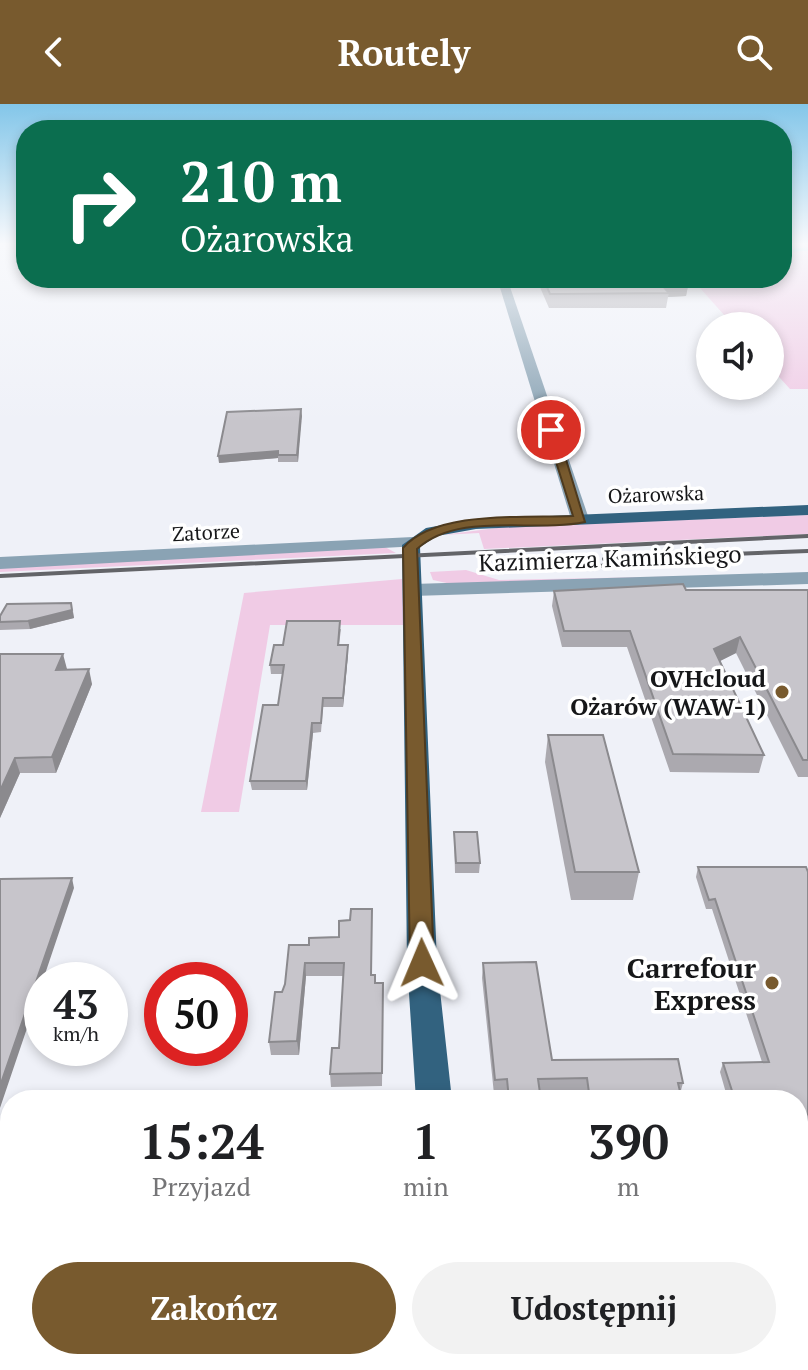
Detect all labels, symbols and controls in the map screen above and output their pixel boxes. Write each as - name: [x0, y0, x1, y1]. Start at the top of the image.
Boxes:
- text: Routely: [338, 29, 470, 76]
- icon: back: [32, 30, 76, 74]
- icon: search: [732, 30, 776, 74]
- text: 210 m: [180, 144, 342, 218]
- icon: right: [48, 152, 152, 256]
- text: Ożarowska: [180, 215, 354, 262]
- map controls: [696, 312, 784, 400]
- button: sound: [696, 312, 784, 400]
- pin: [517, 396, 585, 464]
- icon: arrive: [529, 408, 573, 452]
- street label: Ożarowska: [607, 479, 705, 509]
- street label: Zatorze: [171, 517, 241, 547]
- street label: Kazimierza Kamińskiego: [478, 537, 742, 579]
- place label: OVHcloud Ożarów (WAW-1): [570, 662, 767, 722]
- marker: OVHcloud Ożarów (WAW-1): [773, 683, 791, 701]
- position arrow: [380, 921, 464, 1005]
- place label: Carrefour Express: [627, 949, 756, 1018]
- speed limit sign: 50: [144, 962, 248, 1066]
- marker: Carrefour Express: [763, 974, 781, 992]
- text: 43: [53, 977, 99, 1030]
- text: km/h: [53, 1020, 99, 1047]
- text: 15:24: [139, 1109, 264, 1173]
- text: 1: [412, 1109, 439, 1173]
- text: 390: [588, 1109, 669, 1173]
- text: Przyjazd: [152, 1169, 251, 1203]
- text: min: [403, 1169, 449, 1203]
- text: m: [617, 1169, 640, 1203]
- button: Zakończ: [32, 1262, 396, 1354]
- button: Udostępnij: [412, 1262, 776, 1354]

